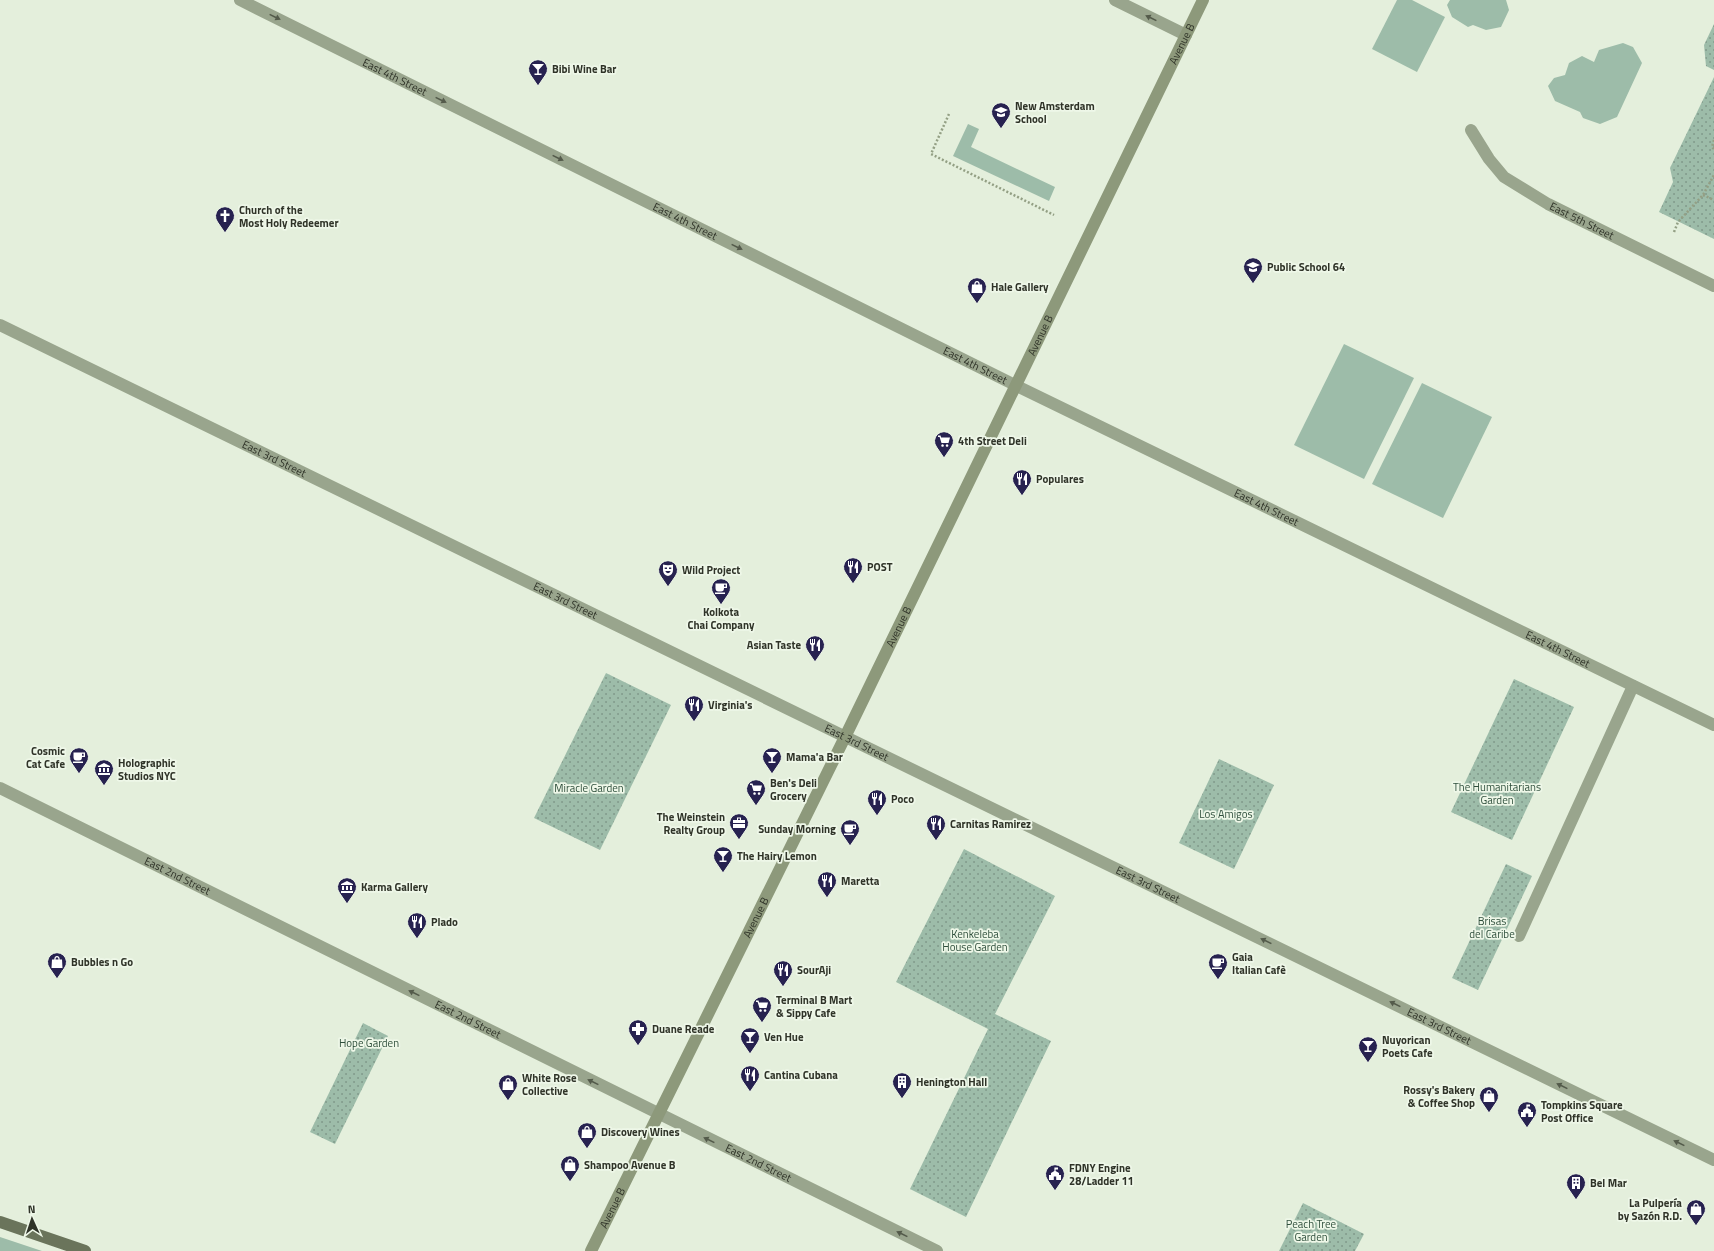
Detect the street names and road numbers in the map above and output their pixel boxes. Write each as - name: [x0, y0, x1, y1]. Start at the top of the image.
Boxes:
- street label: Avenue B: [1165, 20, 1199, 67]
- street label: East 4th Street: [360, 54, 430, 100]
- street label: East 4th Street: [650, 198, 720, 244]
- street label: East 5th Street: [1547, 198, 1617, 243]
- street label: Avenue B: [1023, 312, 1057, 358]
- street label: East 4th Street: [940, 343, 1010, 388]
- street label: East 3rd Street: [239, 436, 309, 481]
- street label: East 4th Street: [1232, 485, 1301, 530]
- street label: East 3rd Street: [531, 578, 600, 623]
- street label: Avenue B: [882, 603, 915, 650]
- street label: East 4th Street: [1523, 627, 1593, 672]
- street label: East 3rd Street: [822, 720, 892, 765]
- street label: East 2nd Street: [142, 853, 213, 899]
- street label: East 3rd Street: [1113, 862, 1183, 907]
- street label: Avenue B: [739, 894, 773, 941]
- street label: East 2nd Street: [432, 996, 504, 1042]
- street label: East 3rd Street: [1405, 1004, 1474, 1049]
- street label: East 2nd Street: [723, 1140, 794, 1186]
- street label: Avenue B: [595, 1185, 629, 1231]

